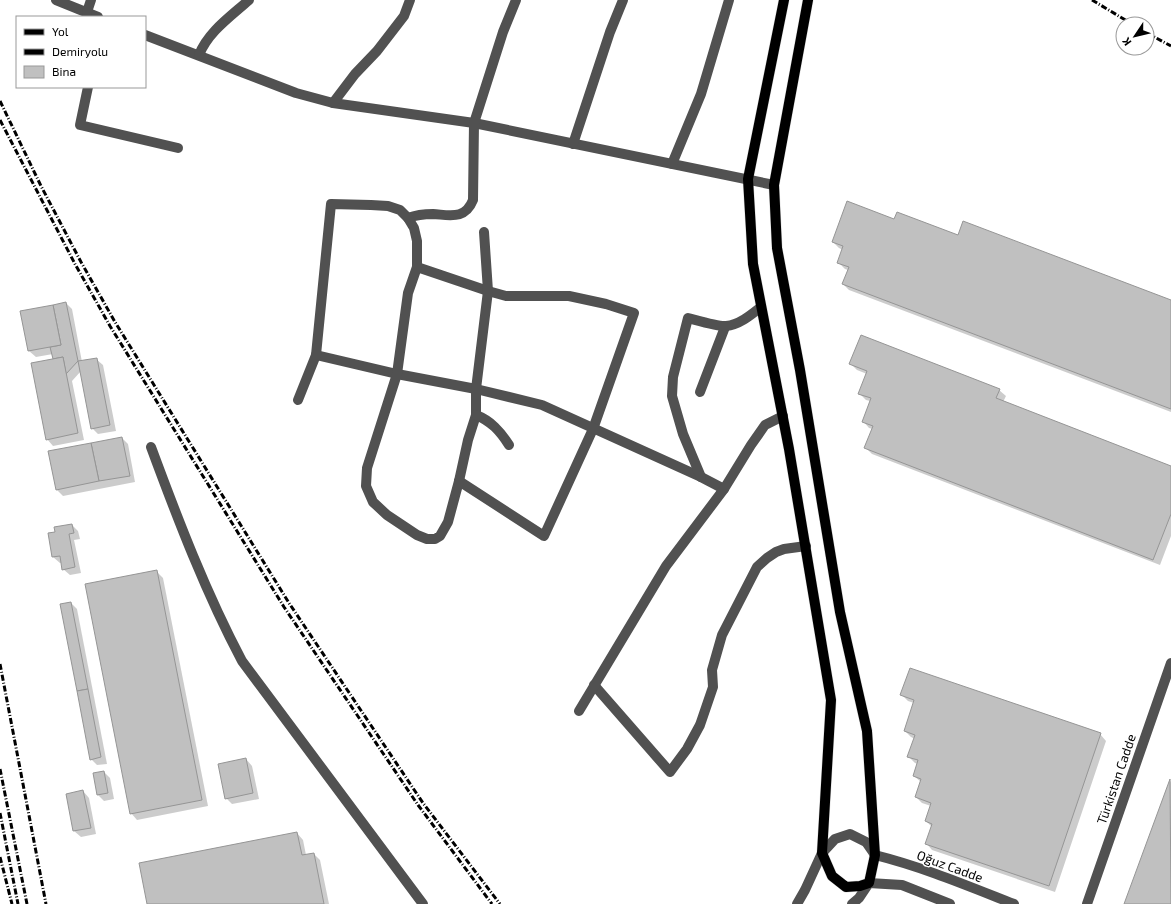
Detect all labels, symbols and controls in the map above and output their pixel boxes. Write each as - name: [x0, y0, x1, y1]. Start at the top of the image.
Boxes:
- legend: [16, 16, 146, 88]
- north arrow: [1115, 16, 1155, 56]
- text: Yol: [52, 24, 69, 38]
- text: K: [1119, 35, 1134, 49]
- text: Demiryolu: [52, 44, 108, 58]
- text: Bina: [52, 64, 76, 78]
- street label: Türkistan Cadde: [1093, 732, 1139, 826]
- street label: Oğuz Cadde: [915, 847, 985, 885]

